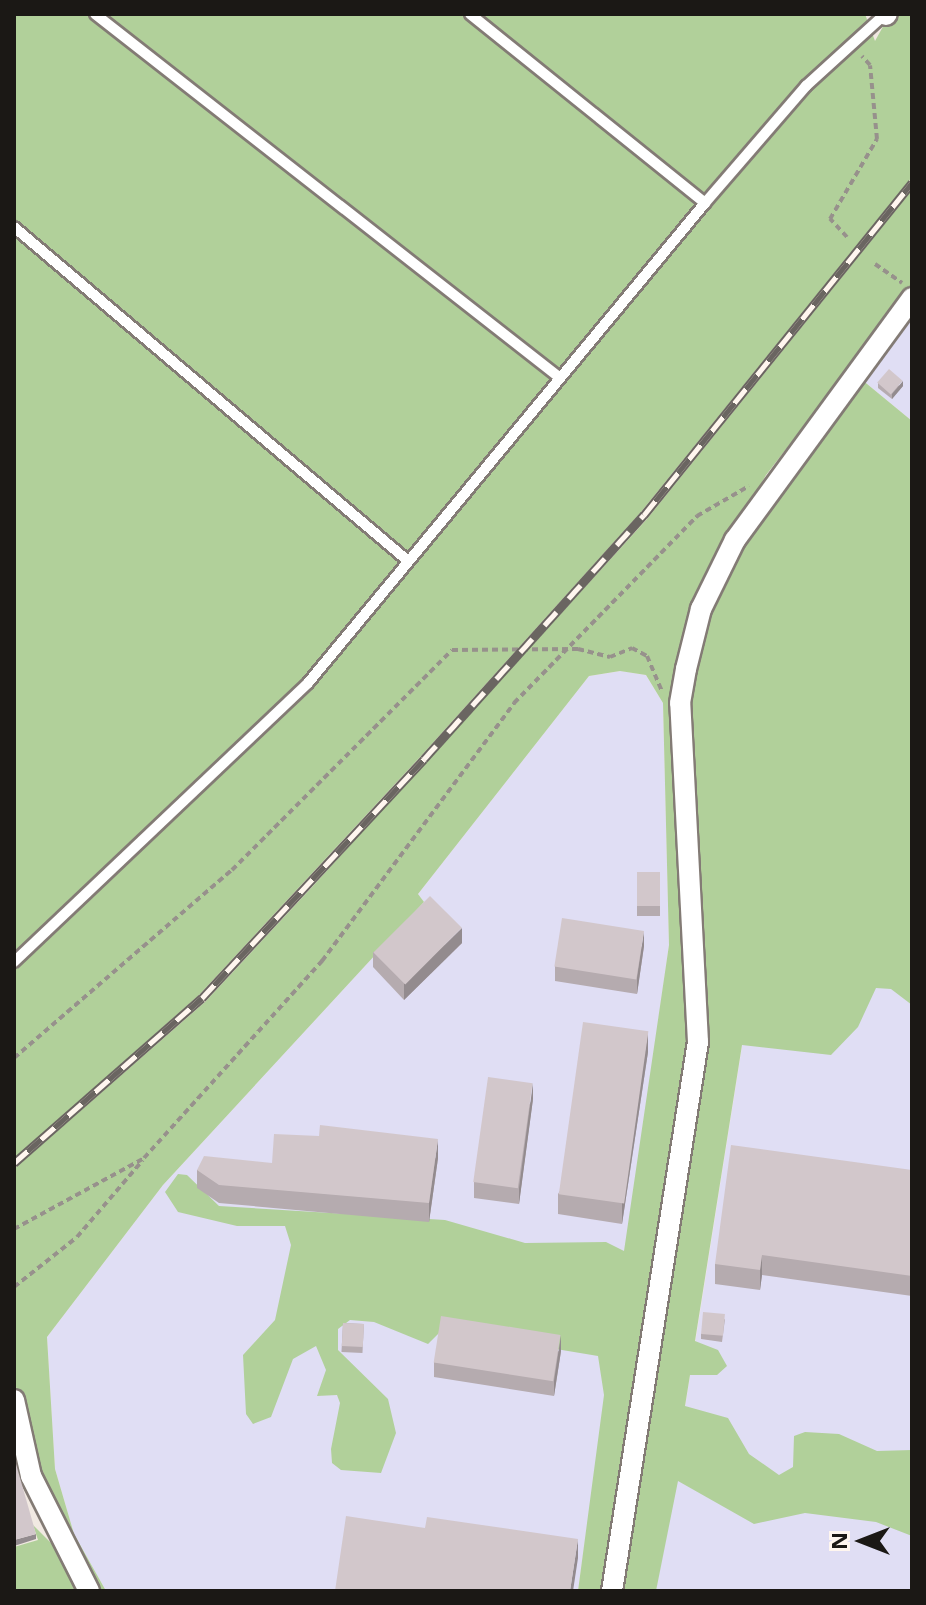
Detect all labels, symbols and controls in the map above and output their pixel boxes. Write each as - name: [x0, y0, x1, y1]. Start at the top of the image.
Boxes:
- north arrow: [822, 1501, 902, 1581]
- text: N: [823, 1532, 853, 1550]

